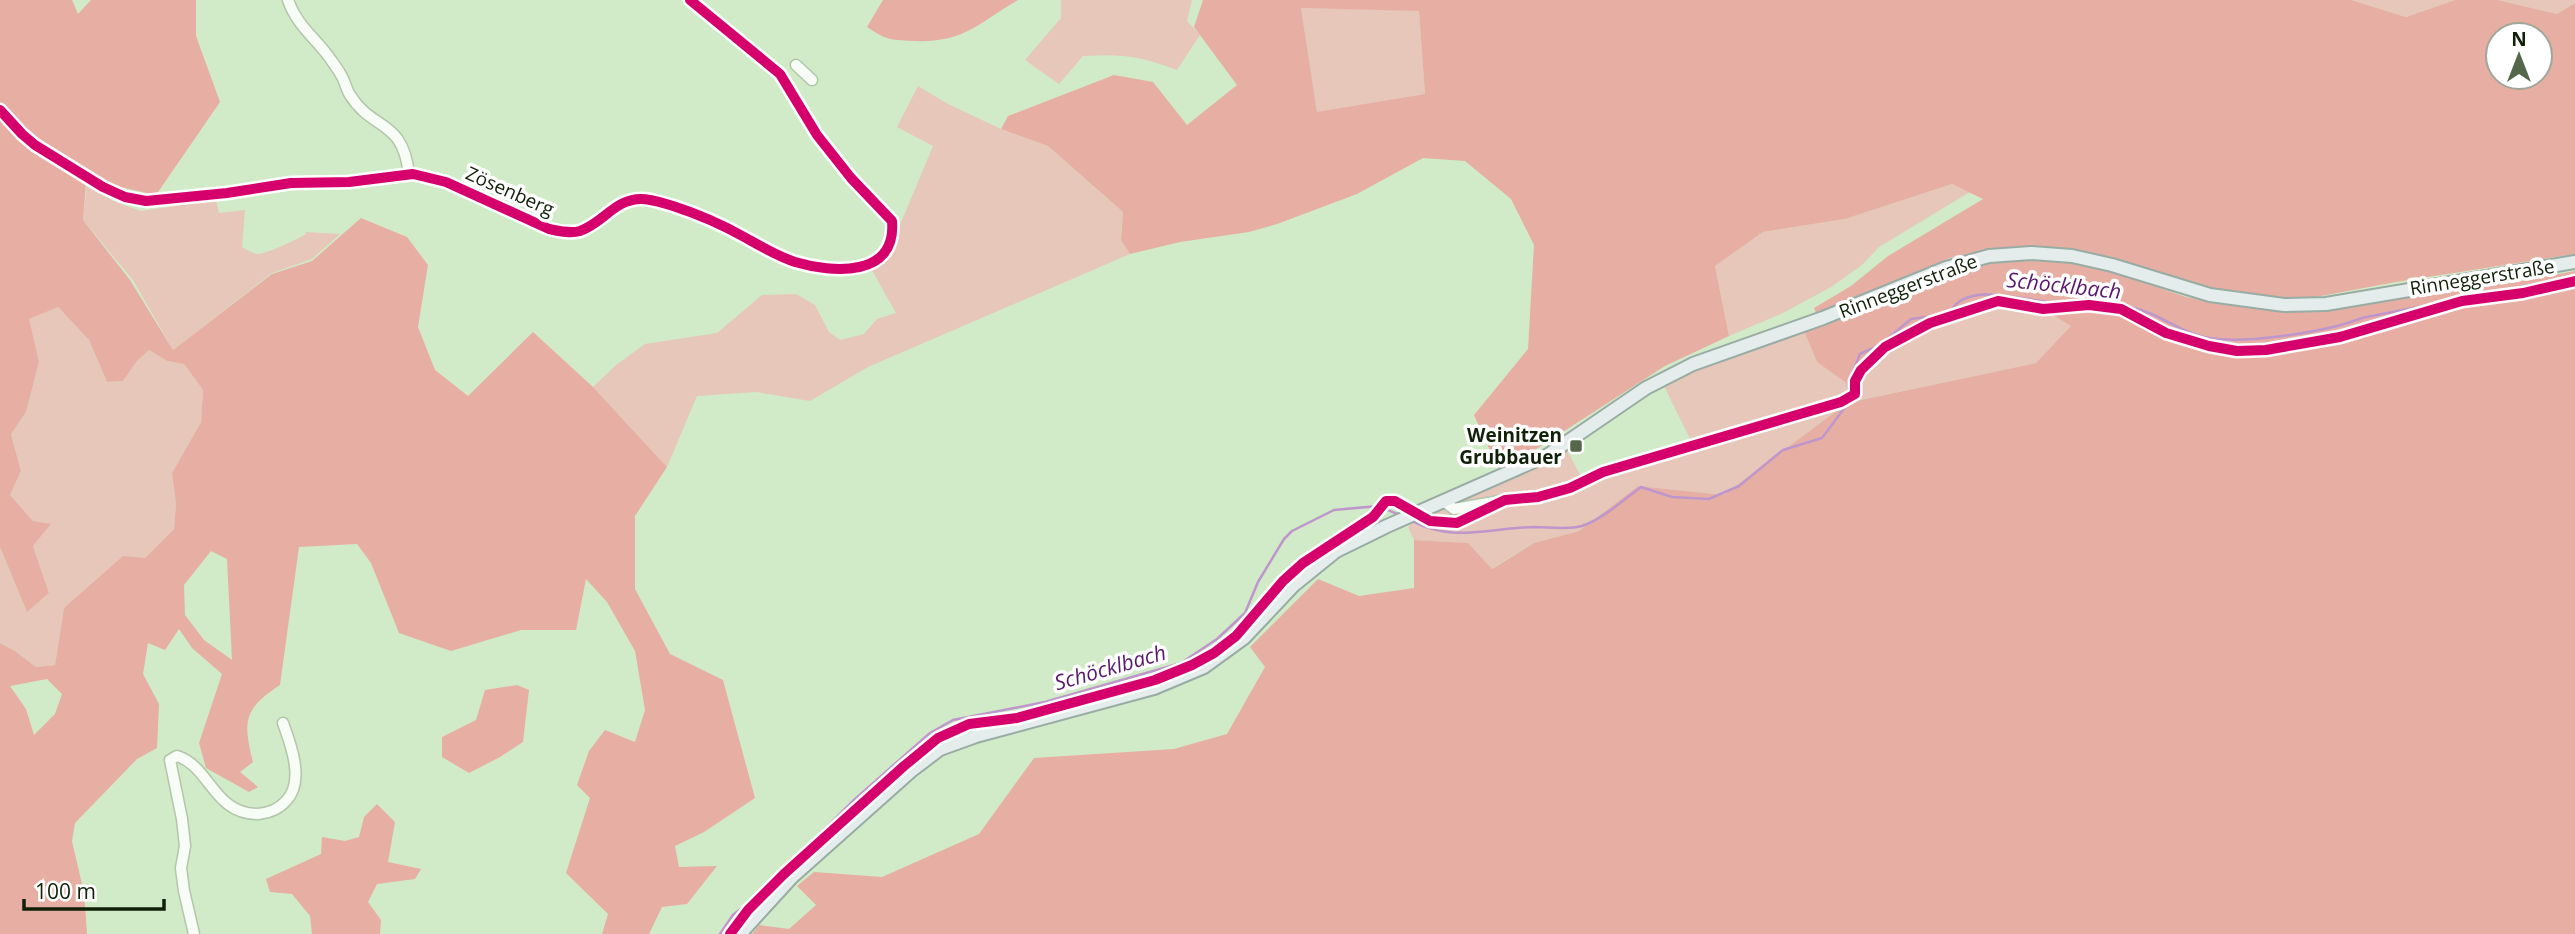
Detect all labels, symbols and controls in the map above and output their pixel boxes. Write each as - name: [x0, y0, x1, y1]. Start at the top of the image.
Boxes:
- north arrow: [2484, 21, 2554, 91]
- text: N: [2511, 26, 2527, 52]
- street label: Zösenberg: [462, 160, 558, 222]
- street label: Rinneggerstraße: [1835, 248, 1981, 324]
- street label: Rinneggerstraße: [2408, 253, 2556, 301]
- water label: Schöcklbach: [2005, 265, 2123, 305]
- place label: Weinitzen Grubbauer: [1459, 422, 1562, 470]
- marker: Weinitzen Grubbauer: [1568, 438, 1584, 454]
- water label: Schöcklbach: [1051, 638, 1169, 696]
- scale bar: [24, 867, 164, 911]
- text: 100 m: [35, 877, 96, 905]

